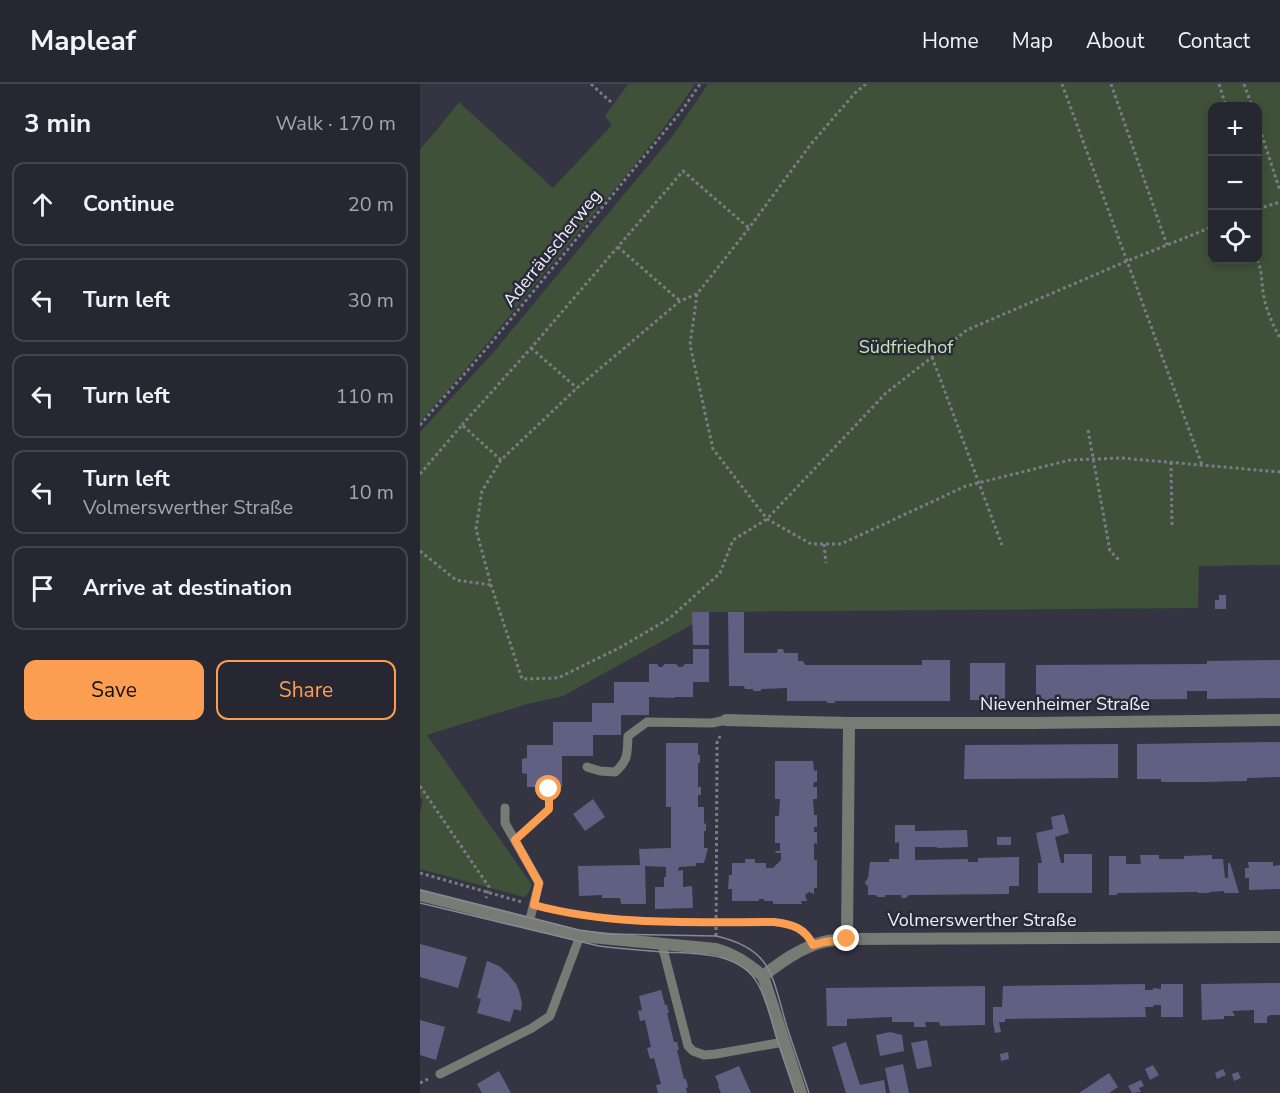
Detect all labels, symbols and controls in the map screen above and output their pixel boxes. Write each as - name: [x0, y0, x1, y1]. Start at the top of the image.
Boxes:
- text: Mapleaf: [30, 22, 136, 60]
- text: Home: [922, 27, 979, 55]
- text: Map: [1012, 27, 1053, 55]
- text: About: [1086, 27, 1144, 55]
- text: Contact: [1177, 27, 1250, 55]
- map controls: [1208, 102, 1262, 264]
- button: +: [1208, 102, 1262, 156]
- text: 3 min: [24, 106, 91, 141]
- text: Walk · 170 m: [276, 110, 396, 137]
- button: −: [1208, 156, 1262, 210]
- street label: Aderräuscherweg: [497, 184, 607, 312]
- icon: ahead: [26, 188, 59, 221]
- text: Continue: [83, 189, 174, 219]
- text: 20 m: [348, 191, 394, 218]
- button: locate: [1208, 210, 1262, 264]
- icon: left: [26, 284, 59, 317]
- text: Turn left: [83, 285, 170, 315]
- text: 30 m: [348, 287, 394, 314]
- park label: Südfriedhof: [859, 335, 954, 359]
- icon: left: [26, 380, 59, 413]
- text: Turn left: [83, 381, 170, 411]
- text: 110 m: [336, 383, 394, 410]
- text: Turn left: [83, 464, 170, 494]
- icon: left: [26, 476, 59, 509]
- text: 10 m: [348, 479, 394, 506]
- text: Volmerswerther Straße: [83, 494, 293, 521]
- icon: arrive: [26, 572, 59, 605]
- text: Arrive at destination: [83, 573, 292, 603]
- button: Save: [24, 660, 204, 720]
- button: Share: [216, 660, 396, 720]
- street label: Nievenheimer Straße: [980, 692, 1150, 716]
- route start: [535, 775, 561, 801]
- street label: Volmerswerther Straße: [886, 908, 1077, 932]
- route end: [833, 925, 859, 951]

